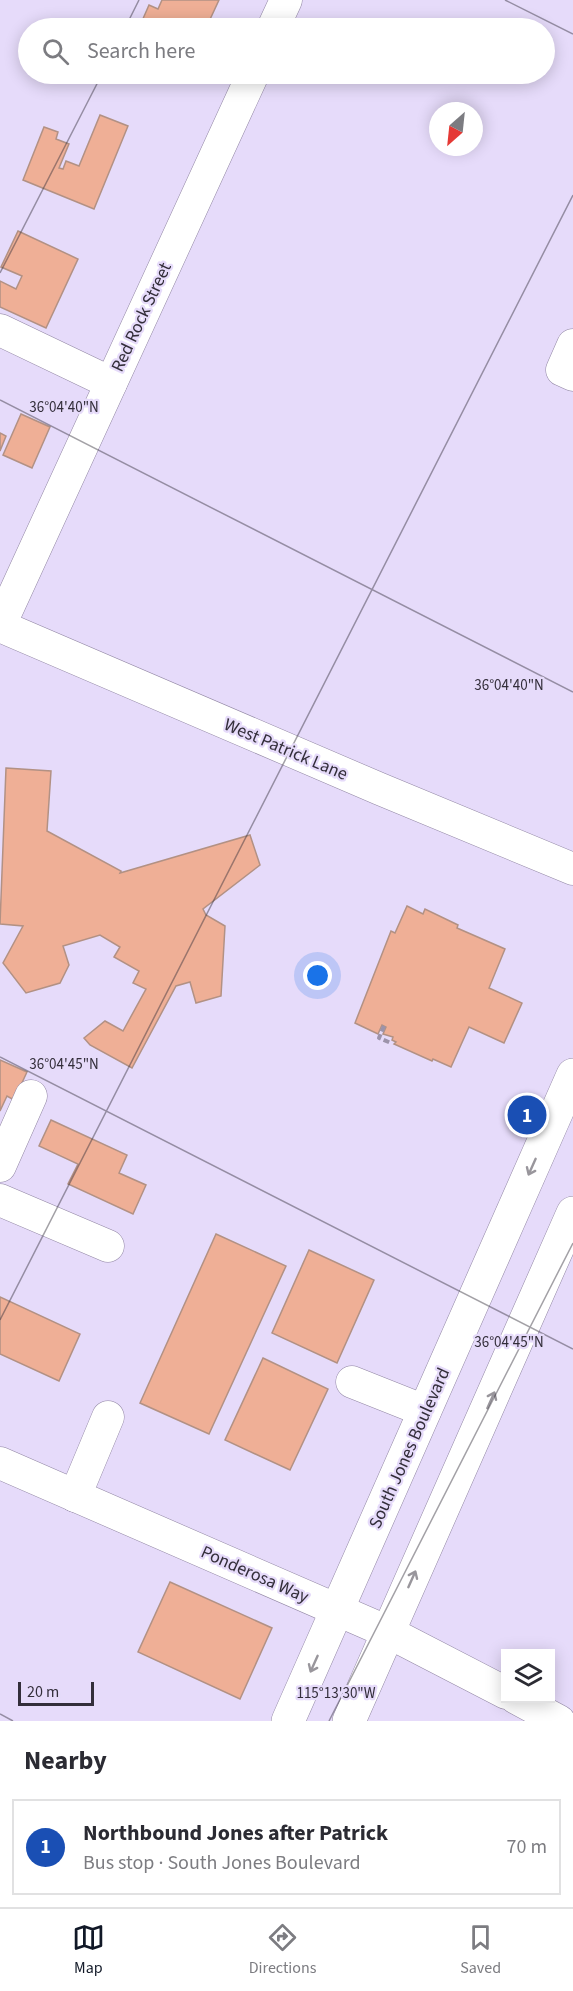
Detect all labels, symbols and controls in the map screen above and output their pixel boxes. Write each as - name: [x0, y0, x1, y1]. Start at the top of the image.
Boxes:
- search box: [18, 18, 555, 84]
- icon: search: [39, 35, 72, 68]
- text: Search here: [87, 35, 195, 67]
- north arrow: [429, 102, 483, 156]
- street label: Red Rock Street: [105, 258, 178, 376]
- text: 36°04'40"N: [29, 397, 99, 418]
- text: 36°04'40"N: [474, 675, 544, 696]
- street label: West Patrick Lane: [220, 712, 352, 787]
- your location: [303, 961, 332, 990]
- text: 36°04'45"N: [29, 1054, 99, 1075]
- pin: 1: [508, 1092, 546, 1138]
- one-way arrow: [526, 1158, 538, 1176]
- text: 36°04'45"N: [474, 1332, 544, 1353]
- street label: South Jones Boulevard: [363, 1364, 456, 1533]
- one-way arrow: [485, 1392, 497, 1410]
- street label: Ponderosa Way: [197, 1540, 313, 1610]
- one-way arrow: [407, 1570, 418, 1588]
- map controls: [501, 1649, 555, 1703]
- button: layers: [501, 1649, 555, 1703]
- one-way arrow: [308, 1654, 319, 1672]
- scale bar: [18, 1679, 94, 1706]
- text: 20 m: [27, 1681, 59, 1703]
- text: 115°13'30"W: [296, 1683, 376, 1704]
- text: Nearby: [24, 1742, 107, 1779]
- text: Northbound Jones after Patrick: [83, 1817, 388, 1849]
- text: 1: [40, 1833, 51, 1861]
- text: 70 m: [507, 1833, 547, 1861]
- text: Bus stop · South Jones Boulevard: [83, 1849, 361, 1877]
- tab: Map: [72, 1921, 105, 1979]
- tab: Directions: [249, 1921, 316, 1979]
- tab: Saved: [460, 1921, 501, 1979]

